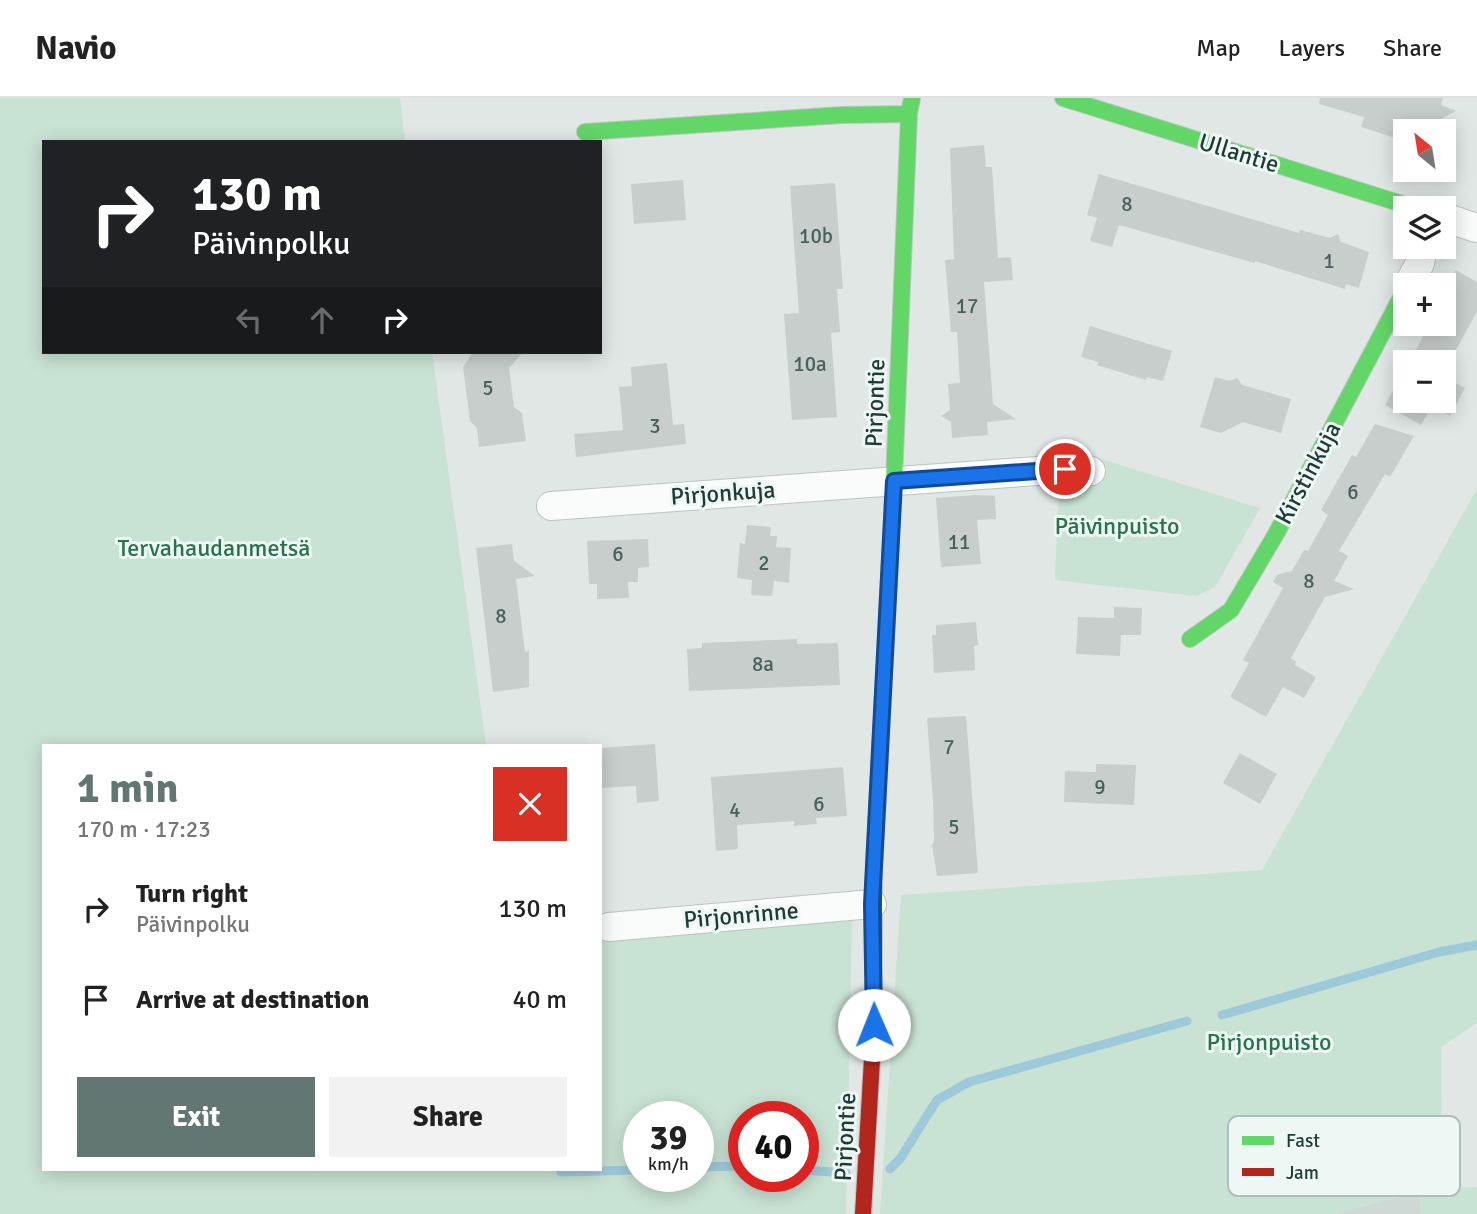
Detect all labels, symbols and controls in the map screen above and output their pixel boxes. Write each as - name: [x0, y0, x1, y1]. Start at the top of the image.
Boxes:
- text: Navio: [35, 28, 117, 69]
- text: Map: [1196, 33, 1241, 63]
- text: Layers: [1279, 33, 1345, 63]
- text: Share: [1383, 33, 1442, 63]
- north arrow: [1393, 119, 1456, 182]
- map controls: [1393, 119, 1456, 413]
- street label: Ullantie: [1195, 127, 1283, 179]
- text: 130 m: [192, 164, 322, 224]
- icon: right: [77, 168, 168, 259]
- house number: 8: [1121, 191, 1133, 217]
- button: layers: [1393, 196, 1456, 259]
- house number: 10b: [799, 223, 833, 249]
- text: Päivinpolku: [192, 224, 350, 263]
- house number: 1: [1323, 248, 1335, 274]
- button: +: [1393, 273, 1456, 336]
- house number: 17: [956, 293, 978, 319]
- icon: left: [230, 301, 268, 339]
- icon: ahead: [303, 301, 341, 339]
- icon: right: [376, 301, 414, 339]
- button: −: [1393, 350, 1456, 413]
- house number: 10a: [793, 351, 827, 377]
- street label: Pirjontie: [858, 358, 892, 448]
- house number: 5: [482, 375, 494, 401]
- house number: 3: [649, 413, 661, 439]
- street label: Kirstinkuja: [1269, 417, 1347, 529]
- pin: [1035, 439, 1095, 499]
- icon: arrive: [1046, 450, 1084, 488]
- street label: Pirjonkuja: [670, 474, 776, 512]
- house number: 6: [1347, 479, 1359, 505]
- park label: Päivinpuisto: [1054, 511, 1180, 541]
- house number: 11: [948, 529, 970, 555]
- park label: Tervahaudanmetsä: [118, 533, 310, 563]
- house number: 6: [612, 541, 624, 567]
- house number: 2: [758, 550, 770, 576]
- house number: 8: [1303, 568, 1315, 594]
- house number: 8: [495, 603, 507, 629]
- house number: 8a: [752, 651, 774, 677]
- house number: 7: [943, 734, 955, 760]
- text: 1 min: [77, 763, 178, 814]
- button: close: [493, 767, 567, 841]
- house number: 9: [1094, 774, 1106, 800]
- house number: 6: [813, 791, 825, 817]
- house number: 4: [729, 797, 741, 823]
- house number: 5: [948, 814, 960, 840]
- text: 170 m · 17:23: [77, 815, 211, 844]
- text: Turn right: [136, 878, 248, 910]
- icon: right: [77, 890, 115, 928]
- text: 130 m: [498, 893, 567, 925]
- street label: Pirjonrinne: [682, 895, 800, 935]
- text: Päivinpolku: [136, 910, 250, 939]
- icon: arrive: [77, 981, 115, 1019]
- text: Arrive at destination: [136, 984, 369, 1016]
- text: 40 m: [512, 984, 567, 1016]
- position arrow: [837, 988, 911, 1062]
- park label: Pirjonpuisto: [1206, 1027, 1332, 1057]
- button: Exit: [77, 1077, 315, 1157]
- button: Share: [329, 1077, 567, 1157]
- street label: Pirjontie: [828, 1092, 862, 1182]
- speed limit sign: 40: [728, 1101, 819, 1192]
- text: 39: [650, 1116, 687, 1159]
- legend: [1228, 1116, 1460, 1196]
- text: Fast: [1286, 1129, 1320, 1153]
- text: km/h: [648, 1153, 689, 1175]
- text: Jam: [1286, 1161, 1319, 1185]

